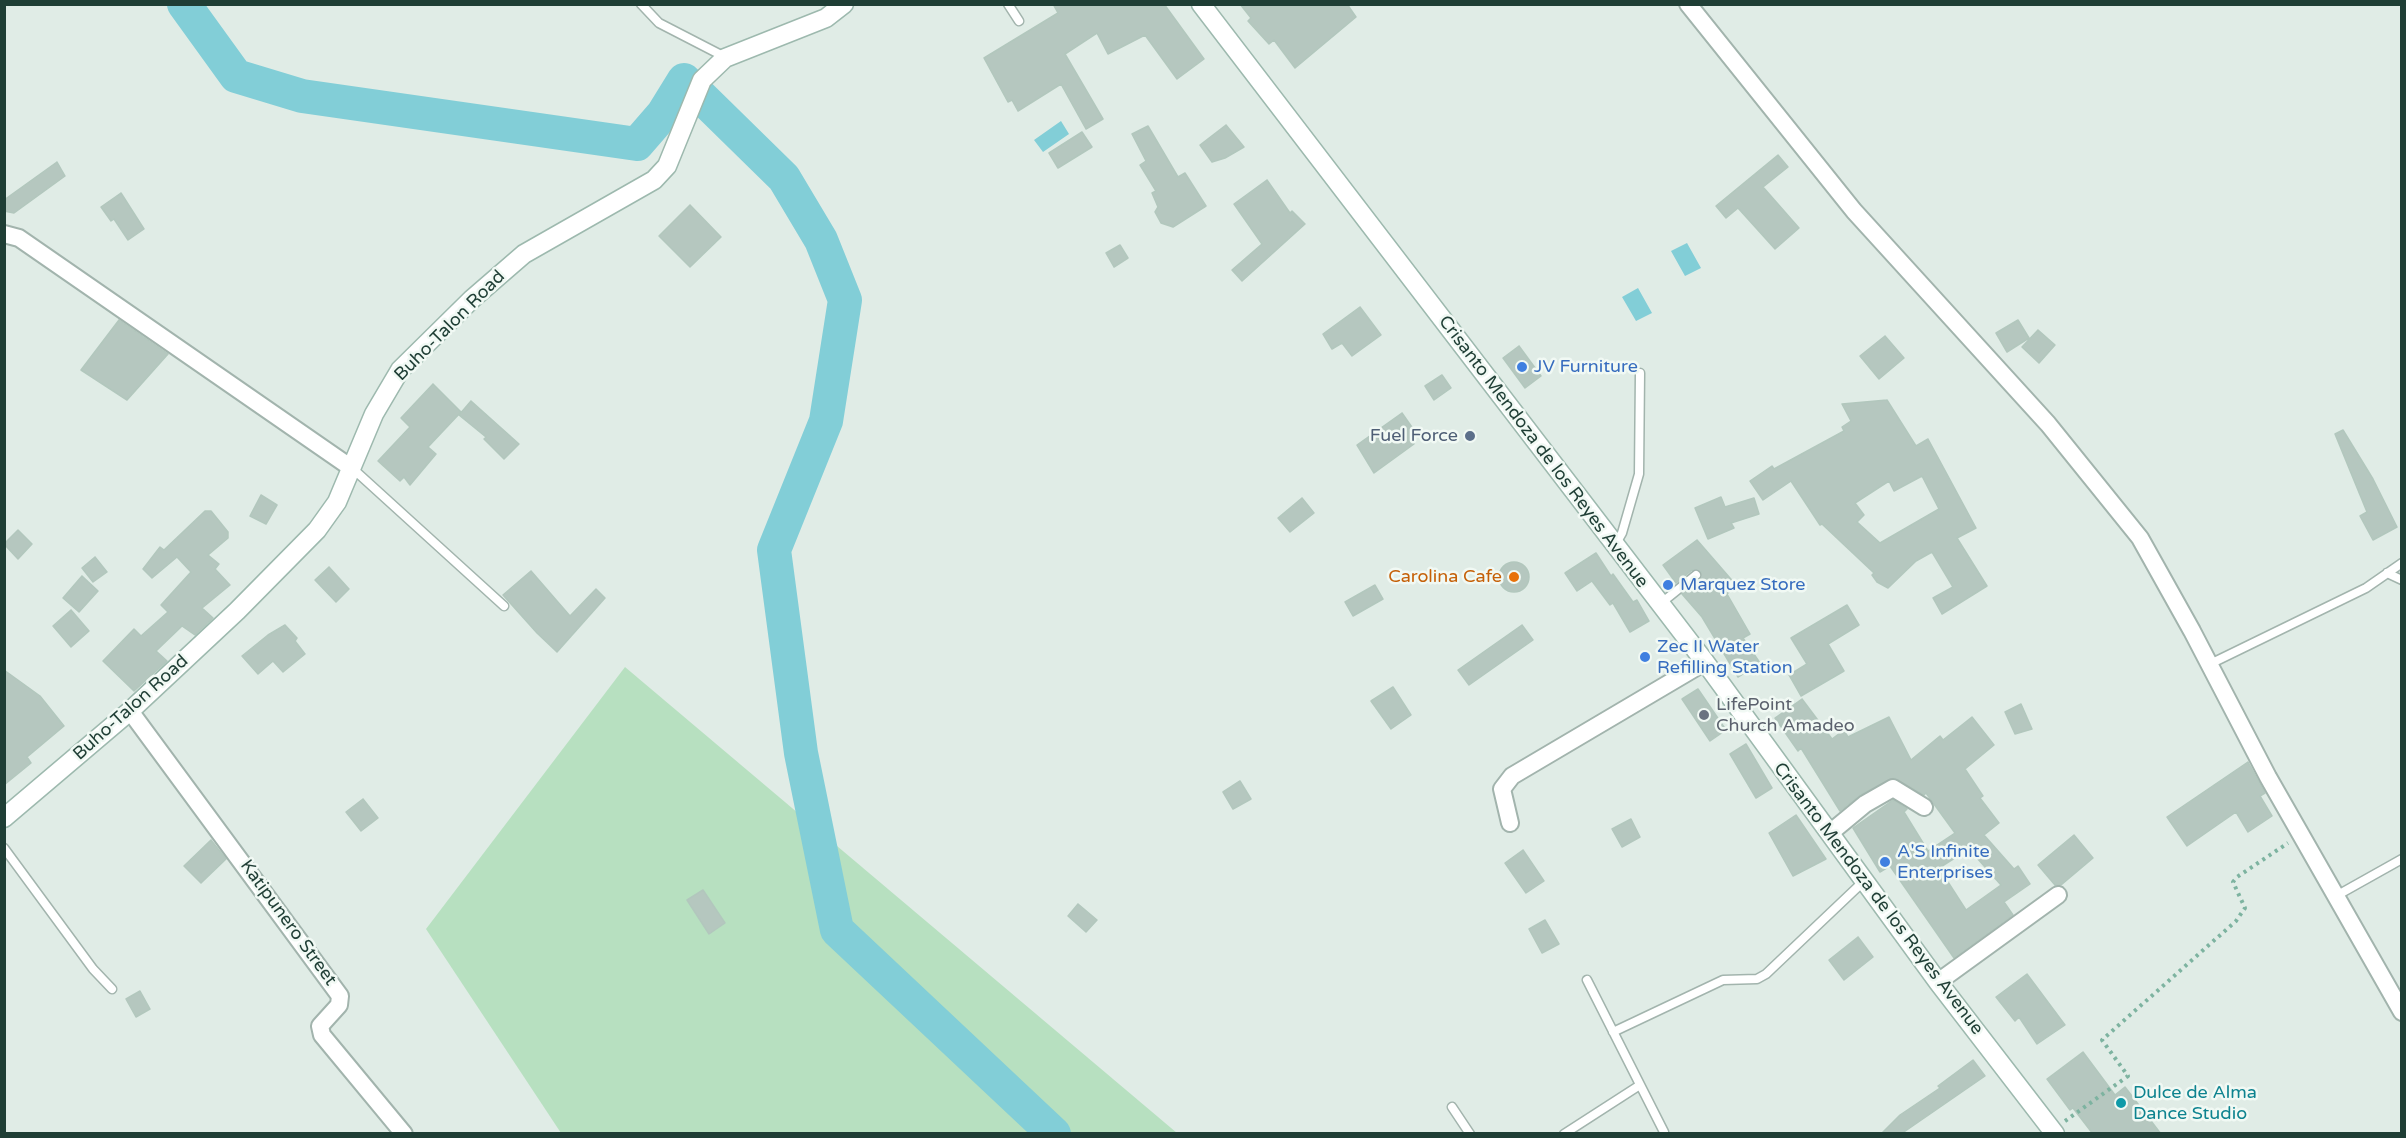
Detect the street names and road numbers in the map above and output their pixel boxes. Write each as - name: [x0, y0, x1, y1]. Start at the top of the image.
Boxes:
- street label: Buho-Talon Road: [390, 266, 510, 386]
- street label: Crisanto Mendoza de los Reyes Avenue: [1433, 312, 1653, 592]
- street label: Buho-Talon Road: [69, 651, 193, 765]
- street label: Crisanto Mendoza de los Reyes Avenue: [1768, 759, 1988, 1039]
- street label: Katipunero Street: [235, 856, 341, 990]

